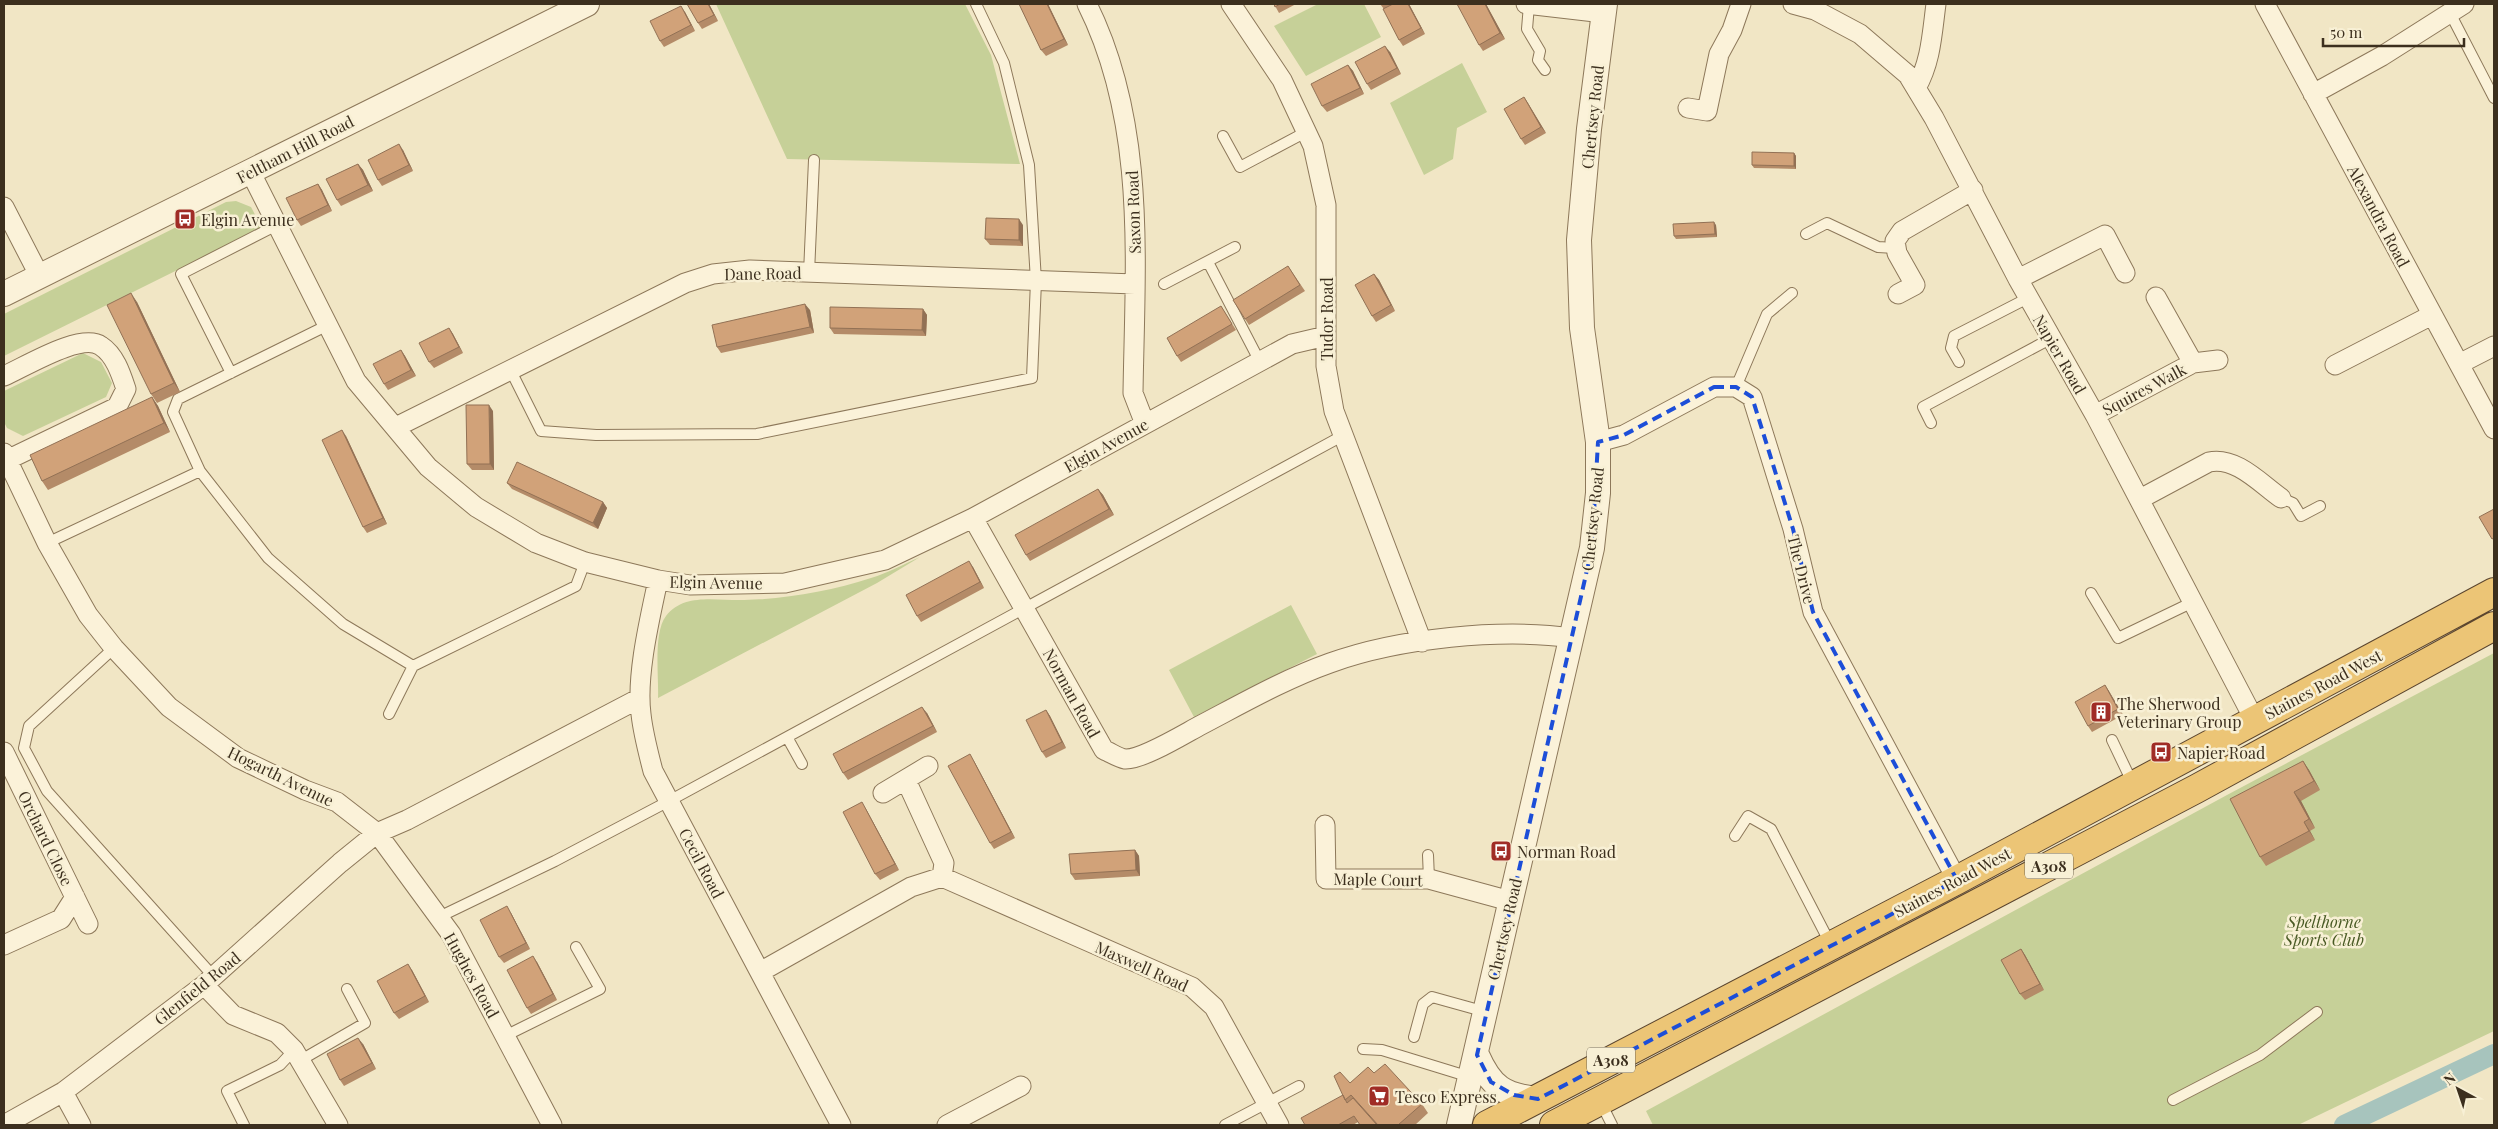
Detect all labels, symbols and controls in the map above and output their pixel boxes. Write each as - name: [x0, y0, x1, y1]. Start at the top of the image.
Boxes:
- scale bar: [2323, 15, 2464, 47]
- text: 50 m: [2330, 22, 2363, 42]
- street label: Chertsey Road: [1576, 64, 1608, 170]
- street label: Feltham Hill Road: [233, 110, 357, 188]
- street label: Alexandra Road: [2343, 160, 2415, 271]
- street label: Saxon Road: [1121, 170, 1145, 254]
- bus stop icon: Elgin Avenue: [173, 207, 197, 231]
- place label: Elgin Avenue: [201, 209, 294, 230]
- street label: Dane Road: [724, 262, 802, 284]
- street label: Tudor Road: [1316, 277, 1337, 361]
- street label: Napier Road: [2029, 311, 2091, 397]
- street label: Squires Walk: [2098, 358, 2190, 420]
- street label: Elgin Avenue: [1060, 413, 1152, 477]
- street label: Chertsey Road: [1576, 466, 1608, 572]
- street label: The Drive: [1783, 532, 1821, 606]
- street label: Elgin Avenue: [669, 571, 763, 593]
- street label: Staines Road West: [2261, 644, 2386, 724]
- street label: Norman Road: [1039, 645, 1105, 741]
- place label: The Sherwood Veterinary Group: [2116, 693, 2241, 732]
- building icon: The Sherwood Veterinary Group: [2089, 700, 2113, 724]
- bus stop icon: Napier Road: [2149, 740, 2173, 764]
- street label: Hogarth Avenue: [225, 741, 337, 811]
- place label: Napier Road: [2177, 742, 2265, 763]
- street label: Orchard Close: [14, 787, 78, 889]
- street label: Cecil Road: [675, 824, 729, 902]
- bus stop icon: Norman Road: [1489, 839, 1513, 863]
- place label: Norman Road: [1517, 841, 1616, 862]
- street label: Staines Road West: [1890, 842, 2015, 922]
- road number: A308: [2025, 854, 2073, 878]
- street label: Maple Court: [1333, 868, 1423, 890]
- street label: Chertsey Road: [1482, 876, 1526, 982]
- park label: Spelthorne Sports Club: [2283, 911, 2364, 950]
- street label: Hughes Road: [440, 928, 504, 1022]
- street label: Maxwell Road: [1092, 936, 1192, 996]
- street label: Glenfield Road: [149, 947, 245, 1029]
- road number: A308: [1587, 1048, 1635, 1072]
- north arrow: [2433, 1064, 2483, 1114]
- text: N: [2439, 1068, 2459, 1089]
- supermarket icon: Tesco Express: [1367, 1084, 1391, 1108]
- place label: Tesco Express: [1395, 1086, 1497, 1107]

